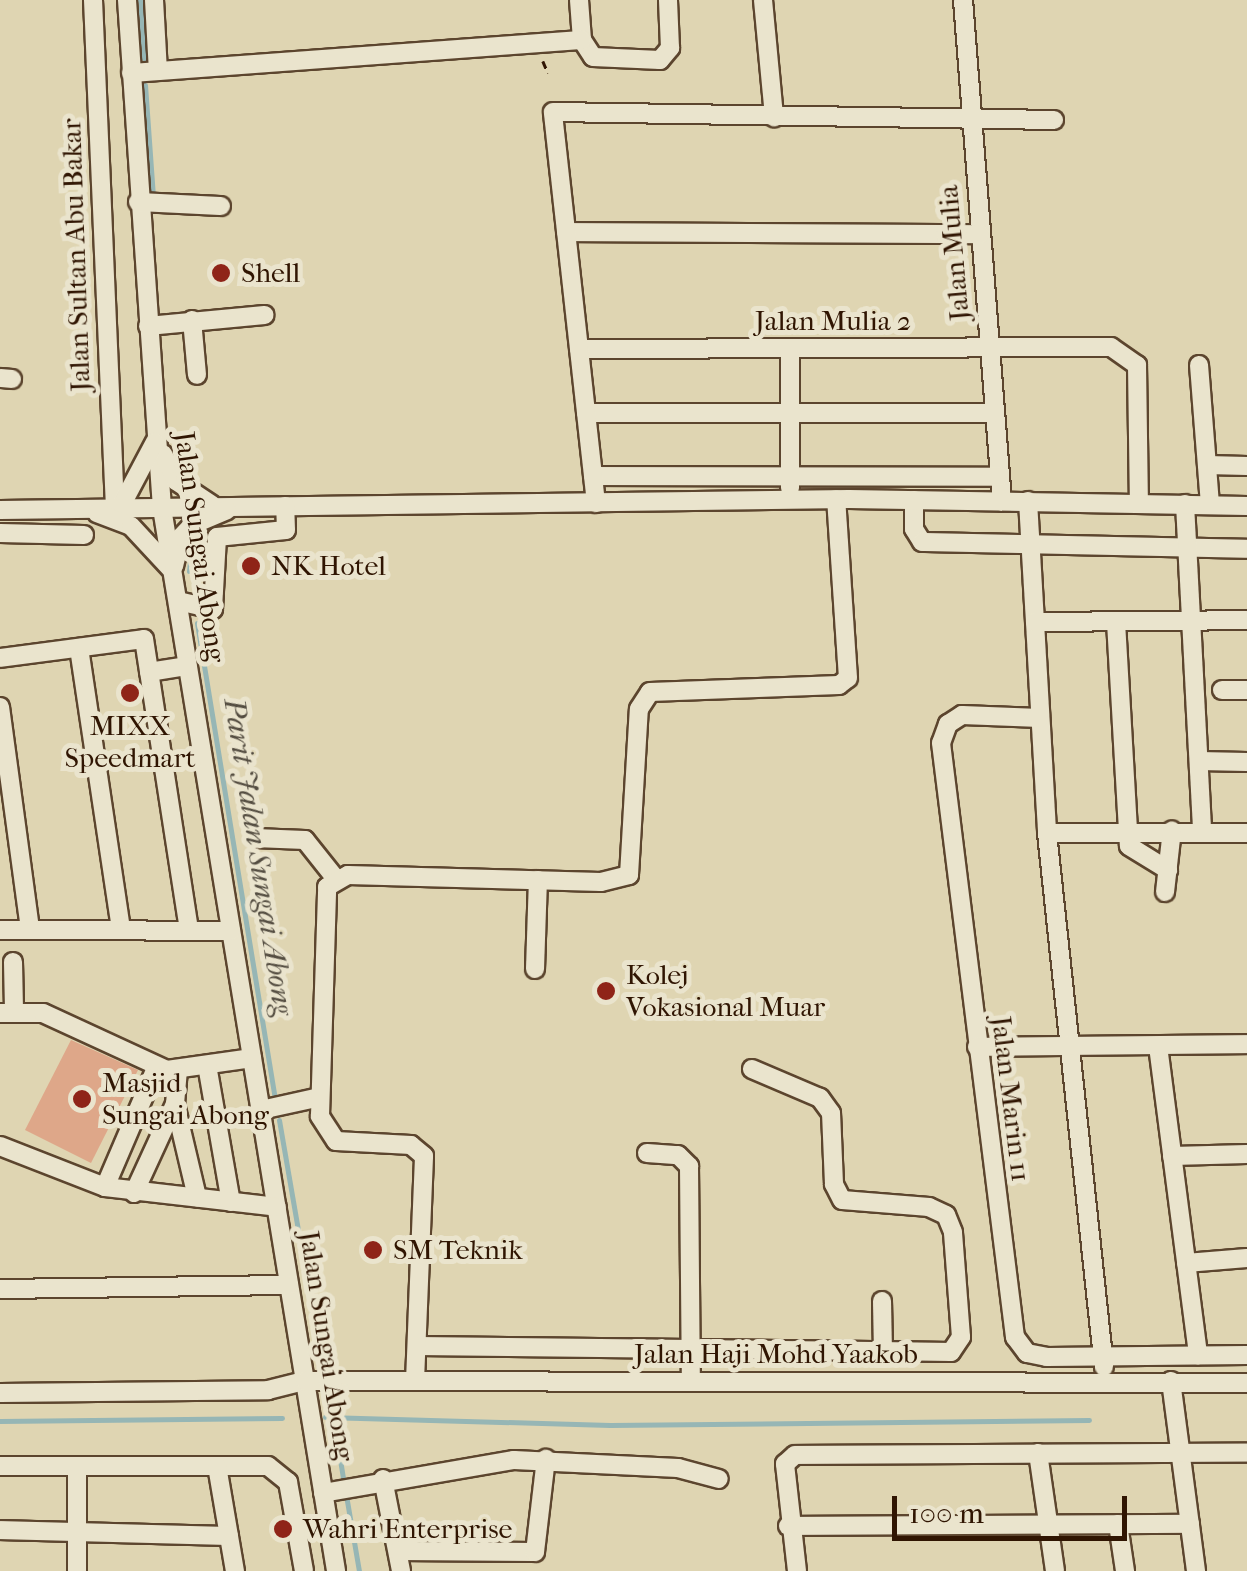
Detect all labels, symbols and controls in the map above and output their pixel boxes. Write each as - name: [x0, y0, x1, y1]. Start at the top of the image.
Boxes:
- street label: Jalan Sultan Abu Bakar: [54, 118, 98, 392]
- street label: Jalan Mulia: [931, 184, 977, 322]
- place label: Shell: [241, 256, 300, 290]
- marker: Shell: [210, 262, 232, 284]
- street label: Jalan Mulia 2: [755, 304, 911, 338]
- street label: Jalan Sungai Abong: [167, 430, 233, 664]
- place label: NK Hotel: [271, 549, 386, 583]
- marker: NK Hotel: [240, 555, 262, 577]
- marker: MIXX Speedmart: [119, 682, 141, 704]
- water label: Parit Jalan Sungai Abong: [215, 696, 301, 1018]
- place label: MIXX Speedmart: [65, 709, 195, 775]
- place label: Kolej Vokasional Muar: [626, 958, 825, 1024]
- marker: Kolej Vokasional Muar: [595, 980, 617, 1002]
- street label: Jalan Marin 11: [984, 1014, 1038, 1184]
- place label: Masjid Sungai Abong: [102, 1066, 269, 1132]
- marker: Masjid Sungai Abong: [71, 1088, 93, 1110]
- street label: Jalan Sungai Abong: [292, 1229, 362, 1463]
- place label: SM Teknik: [393, 1233, 523, 1267]
- marker: SM Teknik: [362, 1239, 384, 1261]
- street label: Jalan Haji Mohd Yaakob: [634, 1337, 918, 1371]
- scale bar: [897, 1476, 1132, 1538]
- text: 100 m: [909, 1496, 984, 1531]
- place label: Wahri Enterprise: [303, 1512, 512, 1546]
- marker: Wahri Enterprise: [272, 1518, 294, 1540]

